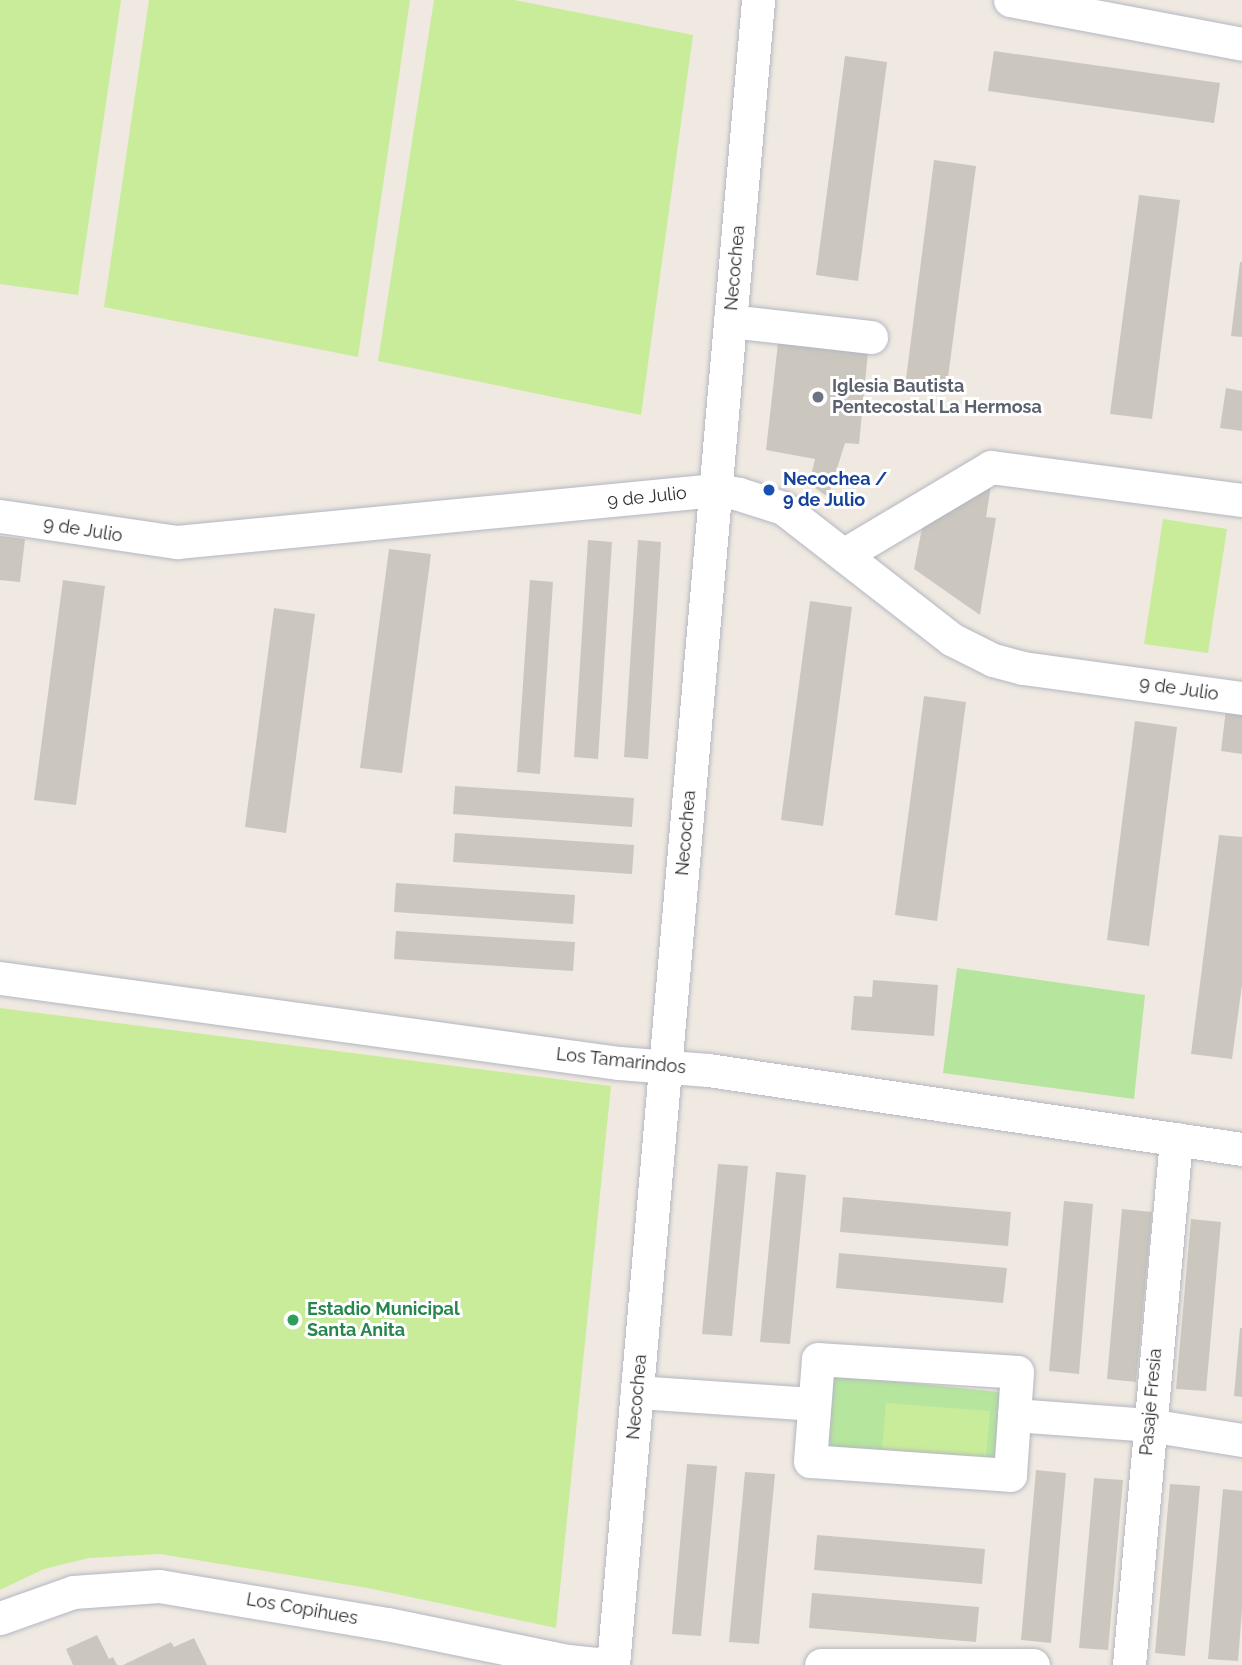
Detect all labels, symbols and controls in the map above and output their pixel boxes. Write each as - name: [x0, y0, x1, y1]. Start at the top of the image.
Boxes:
- street label: Necochea: [721, 224, 749, 312]
- place label: Iglesia Bautista Pentecostal La Hermosa: [832, 376, 1042, 418]
- marker: Iglesia Bautista Pentecostal La Hermosa: [810, 389, 826, 405]
- place label: Necochea / 9 de Julio: [783, 469, 887, 512]
- street label: 9 de Julio: [606, 482, 688, 512]
- marker: Necochea / 9 de Julio: [761, 482, 777, 498]
- street label: 9 de Julio: [42, 513, 124, 547]
- street label: 9 de Julio: [1138, 673, 1220, 705]
- street label: Necochea: [672, 789, 700, 877]
- street label: Los Tamarindos: [555, 1043, 687, 1079]
- place label: Estadio Municipal Santa Anita: [307, 1299, 460, 1342]
- marker: Estadio Municipal Santa Anita: [285, 1312, 301, 1328]
- street label: Pasaje Fresia: [1136, 1347, 1166, 1457]
- street label: Necochea: [623, 1353, 651, 1441]
- street label: Los Copihues: [245, 1589, 359, 1629]

